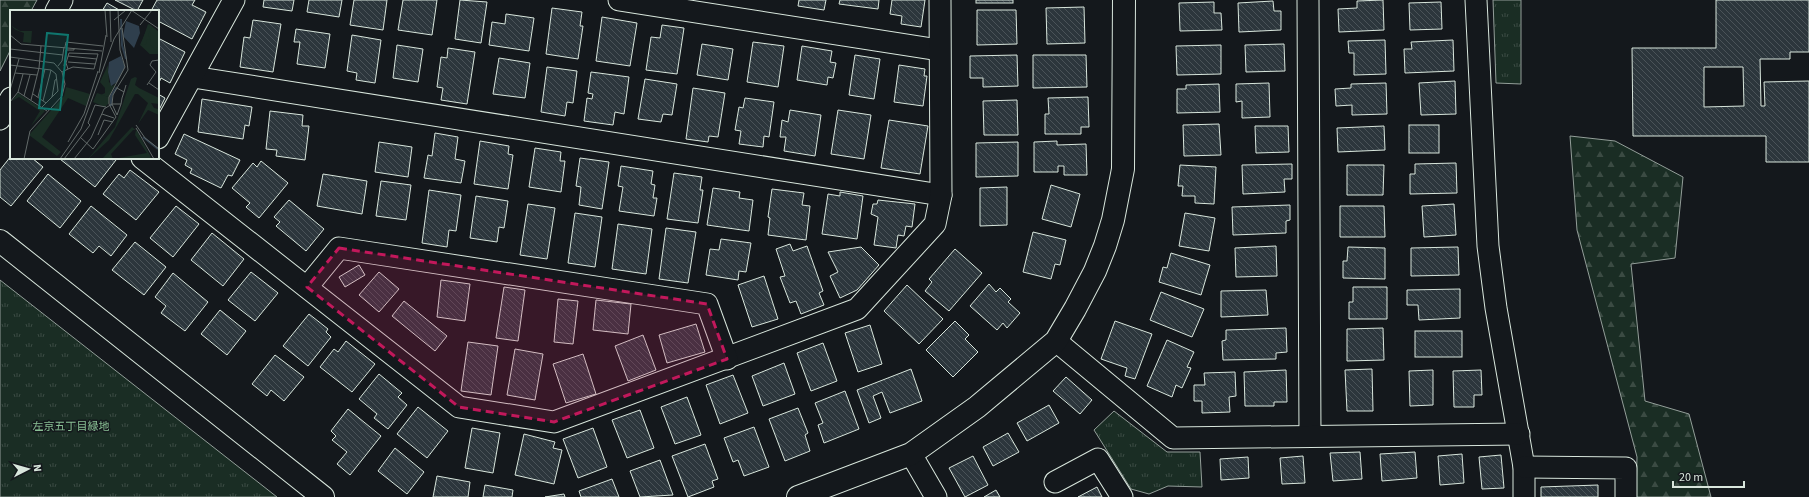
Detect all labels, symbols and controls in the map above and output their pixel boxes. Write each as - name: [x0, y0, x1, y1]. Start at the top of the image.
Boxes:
- inset map: [10, 10, 159, 159]
- park label: 左京五丁目緑地: [33, 419, 110, 434]
- north arrow: [8, 449, 48, 489]
- scale bar: [1673, 463, 1744, 489]
- text: N: [30, 464, 45, 472]
- text: 20 m: [1679, 469, 1703, 486]

